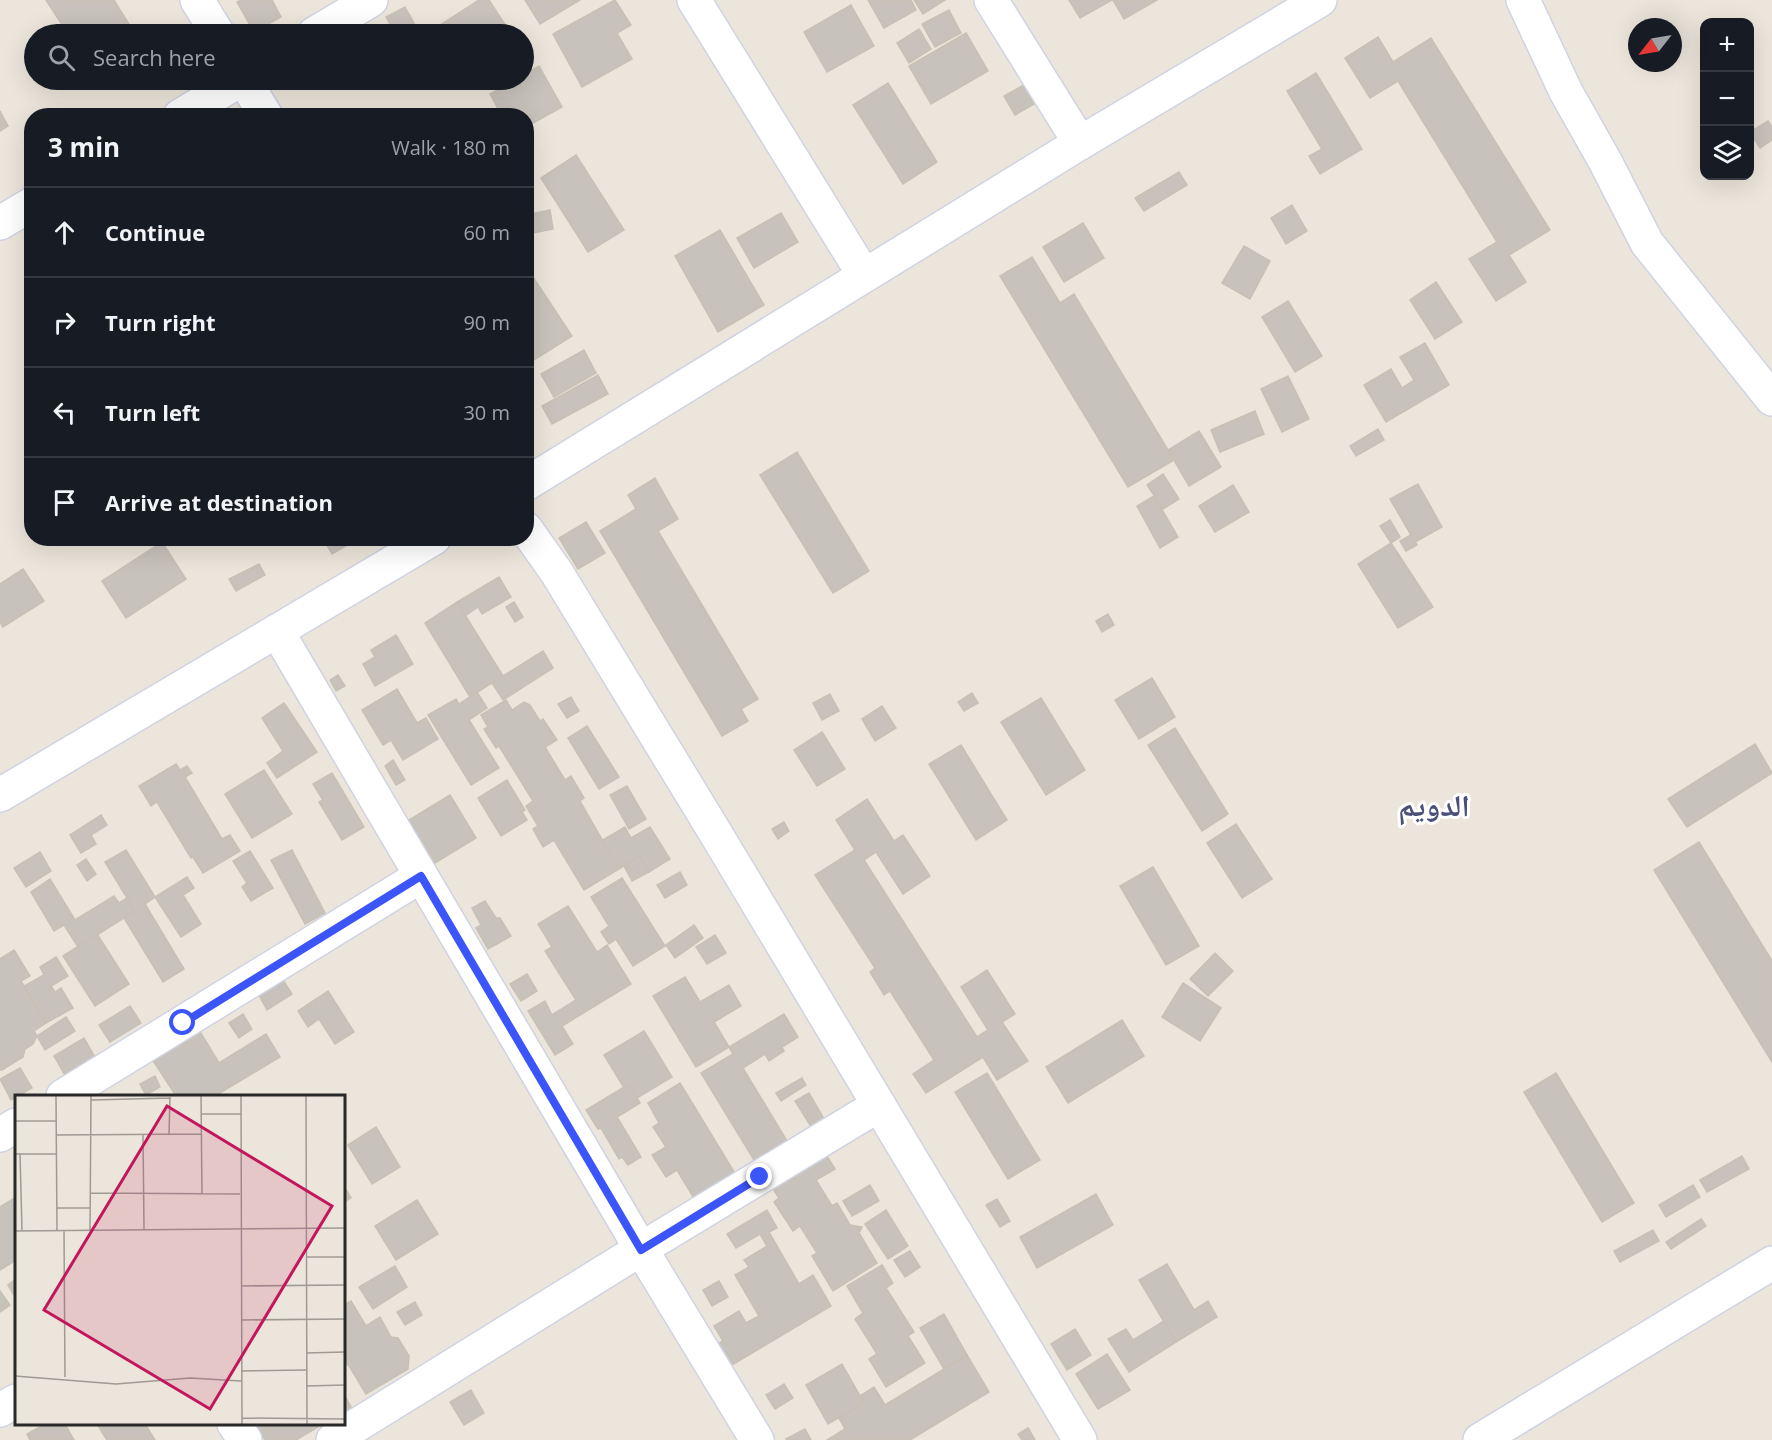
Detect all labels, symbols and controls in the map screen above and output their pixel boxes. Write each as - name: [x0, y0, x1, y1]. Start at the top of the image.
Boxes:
- north arrow: [1628, 18, 1682, 72]
- map controls: [1700, 18, 1754, 180]
- button: +: [1700, 18, 1754, 72]
- search box: [24, 24, 534, 90]
- icon: search: [45, 41, 78, 74]
- text: Search here: [93, 42, 216, 72]
- button: −: [1700, 72, 1754, 126]
- button: layers: [1700, 126, 1754, 180]
- text: 3 min: [48, 129, 120, 165]
- text: Walk · 180 m: [391, 134, 510, 161]
- icon: ahead: [48, 216, 81, 249]
- text: Continue: [105, 217, 205, 247]
- text: 60 m: [463, 219, 510, 246]
- icon: right: [48, 306, 81, 339]
- text: Turn right: [105, 307, 216, 337]
- text: 90 m: [463, 309, 510, 336]
- icon: left: [48, 396, 81, 429]
- text: Turn left: [105, 397, 200, 427]
- text: 30 m: [463, 399, 510, 426]
- icon: arrive: [48, 486, 81, 519]
- text: Arrive at destination: [105, 487, 333, 517]
- district label: الدويم: [1398, 784, 1470, 826]
- route start: [169, 1009, 195, 1035]
- inset map: [15, 1095, 345, 1425]
- route end: [746, 1163, 772, 1189]

